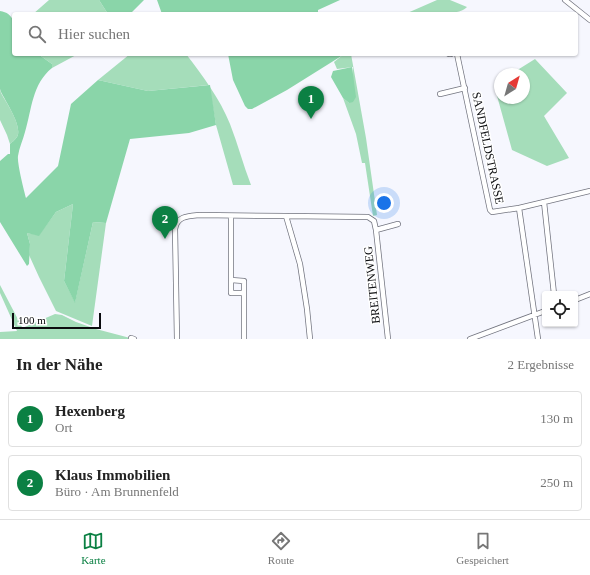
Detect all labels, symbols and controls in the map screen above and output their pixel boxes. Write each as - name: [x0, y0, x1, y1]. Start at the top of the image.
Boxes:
- search box: [12, 12, 578, 56]
- icon: search: [26, 23, 48, 45]
- text: Hier suchen: [58, 26, 130, 42]
- north arrow: [494, 68, 530, 104]
- pin: 1: [298, 86, 324, 119]
- street label: SANDFELDSTRASSE: [469, 91, 507, 205]
- your location: [374, 193, 394, 213]
- pin: 2: [152, 206, 178, 239]
- street label: BREITENWEG: [361, 245, 383, 325]
- map controls: [542, 291, 578, 327]
- button: locate: [542, 291, 578, 327]
- scale bar: [12, 311, 101, 330]
- text: 100 m: [18, 314, 46, 326]
- text: In der Nähe: [16, 355, 103, 374]
- text: 2 Ergebnisse: [507, 357, 574, 372]
- text: Hexenberg: [55, 403, 125, 419]
- text: 1: [27, 411, 33, 426]
- text: 130 m: [540, 411, 573, 426]
- text: Ort: [55, 420, 72, 435]
- text: Klaus Immobilien: [55, 467, 170, 483]
- text: 2: [27, 475, 33, 490]
- text: 250 m: [540, 475, 573, 490]
- text: Büro · Am Brunnenfeld: [55, 484, 179, 499]
- tab: Karte: [81, 530, 106, 566]
- tab: Route: [268, 530, 294, 566]
- tab: Gespeichert: [456, 530, 509, 566]

